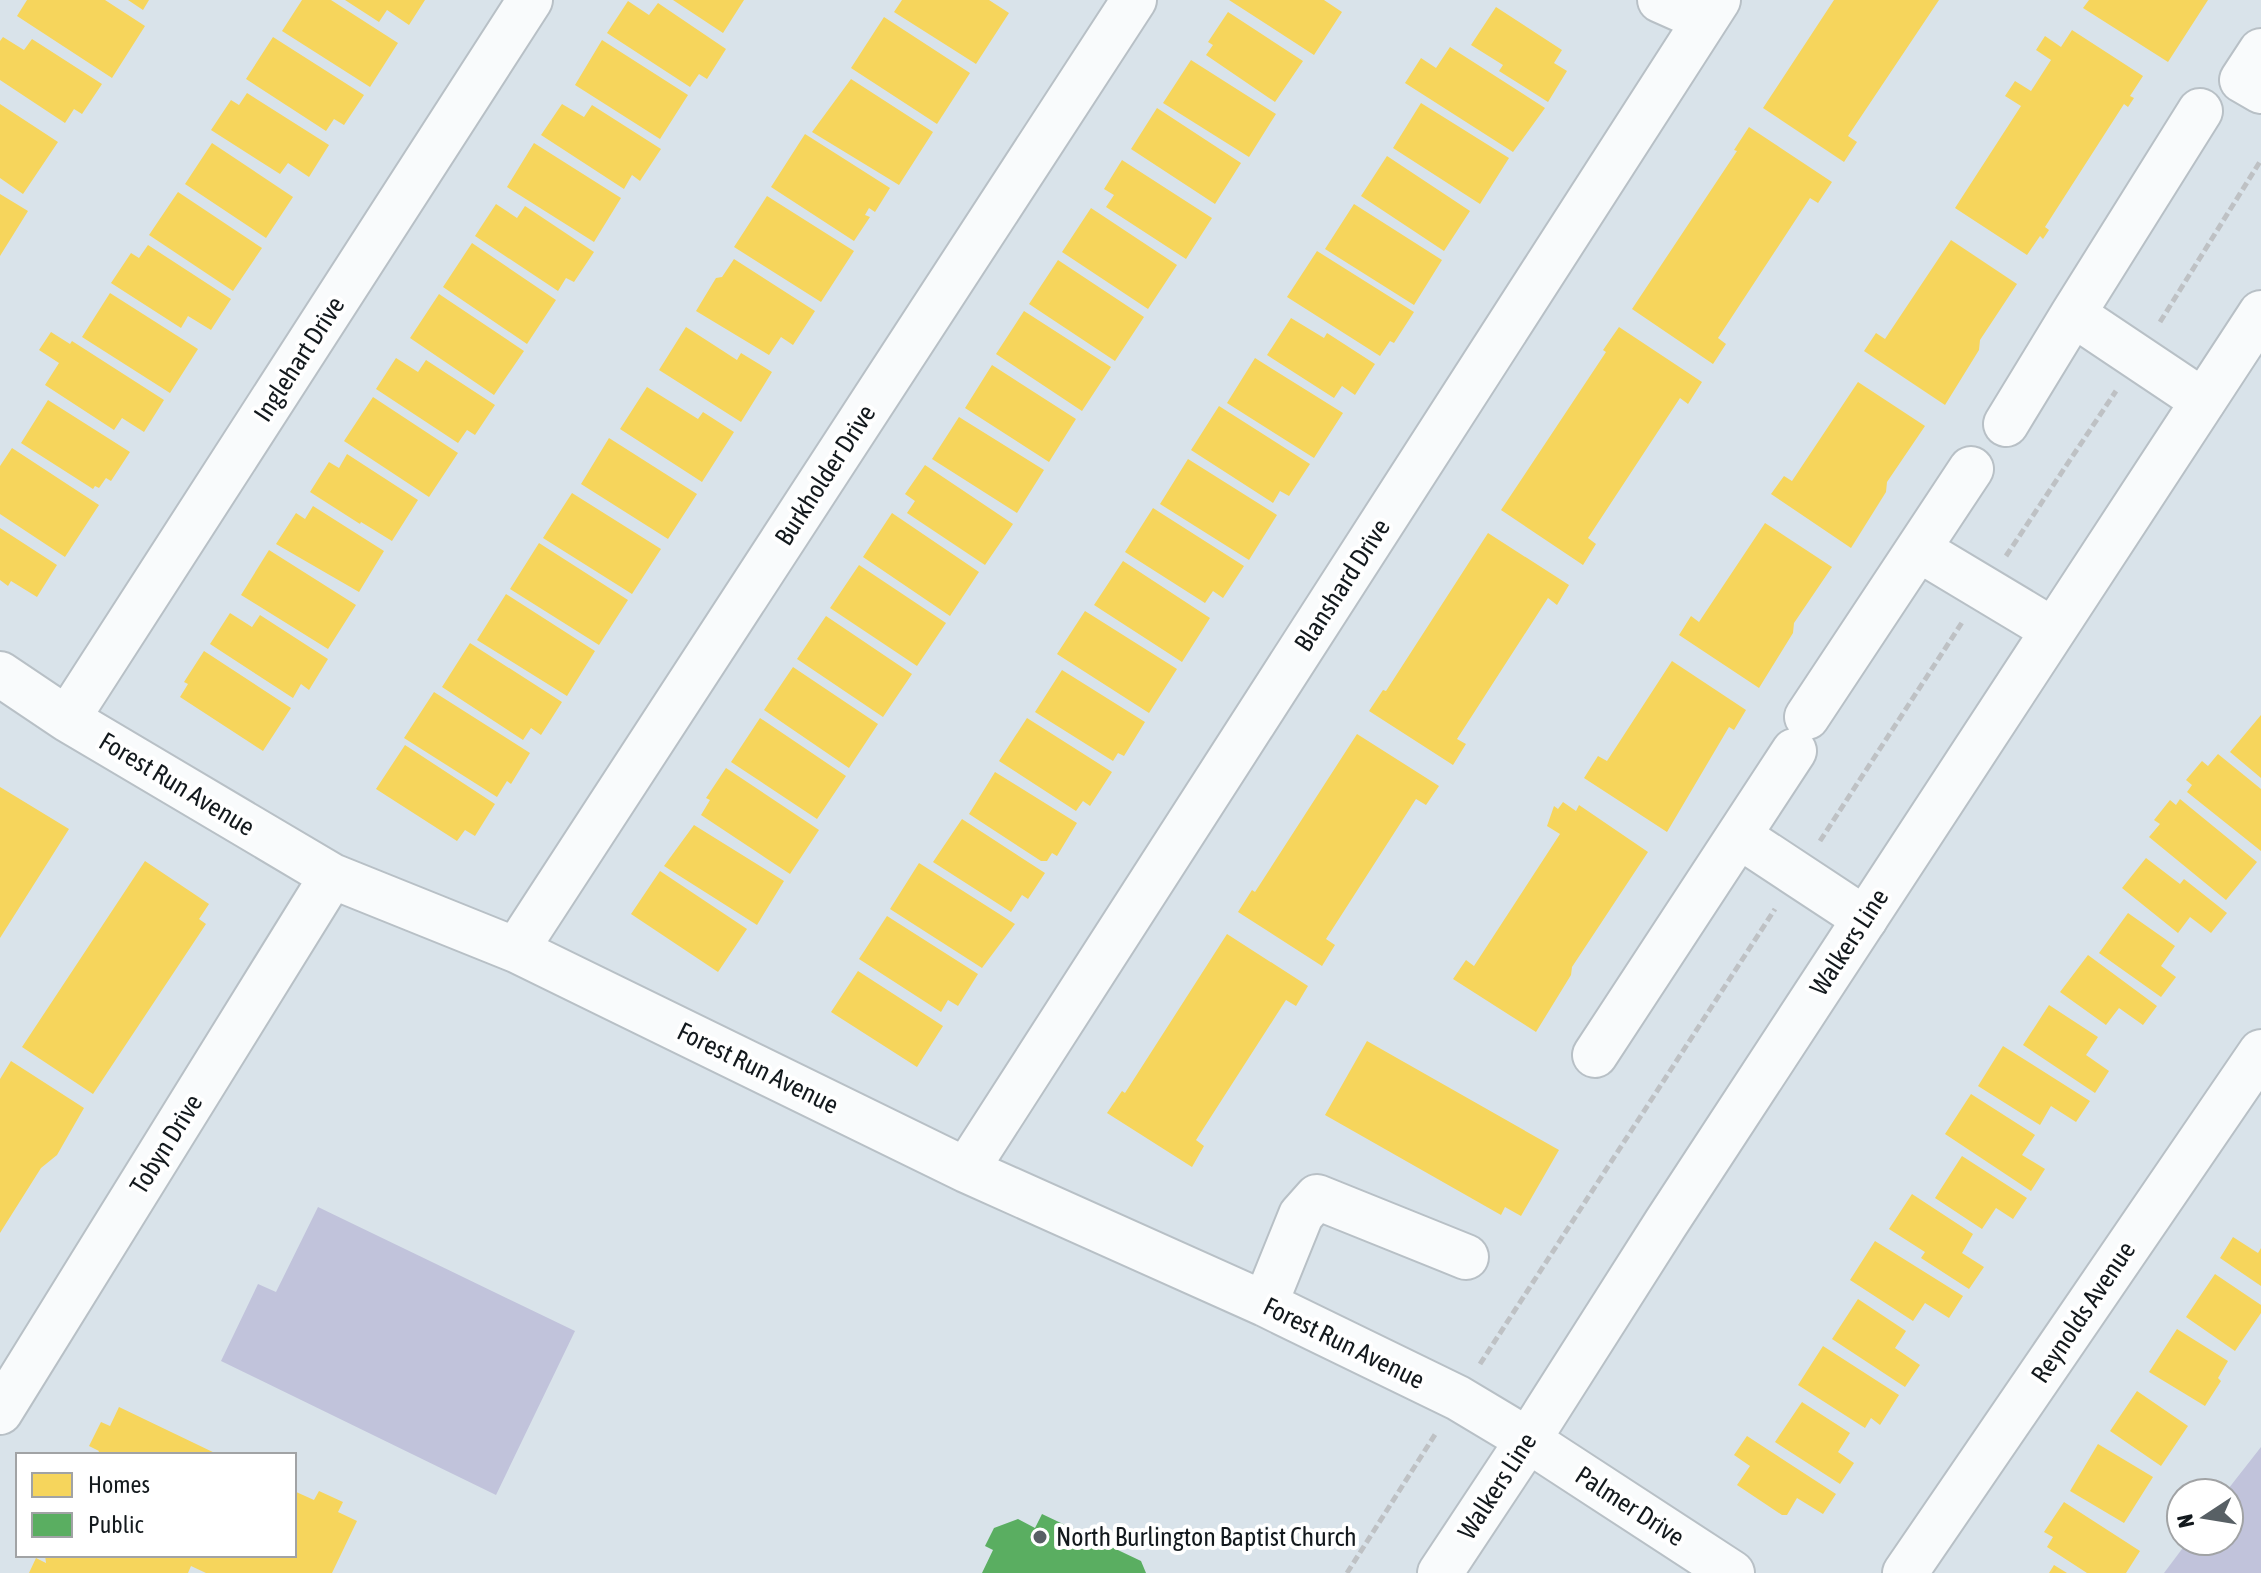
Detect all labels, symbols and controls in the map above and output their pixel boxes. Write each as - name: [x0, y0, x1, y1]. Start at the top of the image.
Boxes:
- street label: Inglehart Drive: [248, 291, 350, 427]
- street label: Burkholder Drive: [768, 399, 882, 551]
- street label: Blanshard Drive: [1288, 513, 1396, 657]
- street label: Forest Run Avenue: [94, 726, 260, 842]
- street label: Walkers Line: [1804, 883, 1894, 1001]
- street label: Forest Run Avenue: [673, 1016, 843, 1120]
- street label: Tobyn Drive: [124, 1089, 208, 1199]
- street label: Reynolds Avenue: [2025, 1236, 2141, 1388]
- street label: Forest Run Avenue: [1259, 1291, 1429, 1395]
- street label: Walkers Line: [1452, 1427, 1542, 1545]
- legend: [16, 1453, 296, 1557]
- street label: Palmer Drive: [1570, 1460, 1690, 1552]
- text: Homes: [88, 1471, 150, 1498]
- north arrow: [2165, 1477, 2245, 1557]
- text: Public: [88, 1511, 144, 1538]
- text: N: [2171, 1512, 2200, 1530]
- place label: North Burlington Baptist Church: [1056, 1522, 1357, 1552]
- marker: North Burlington Baptist Church: [1031, 1528, 1049, 1546]

